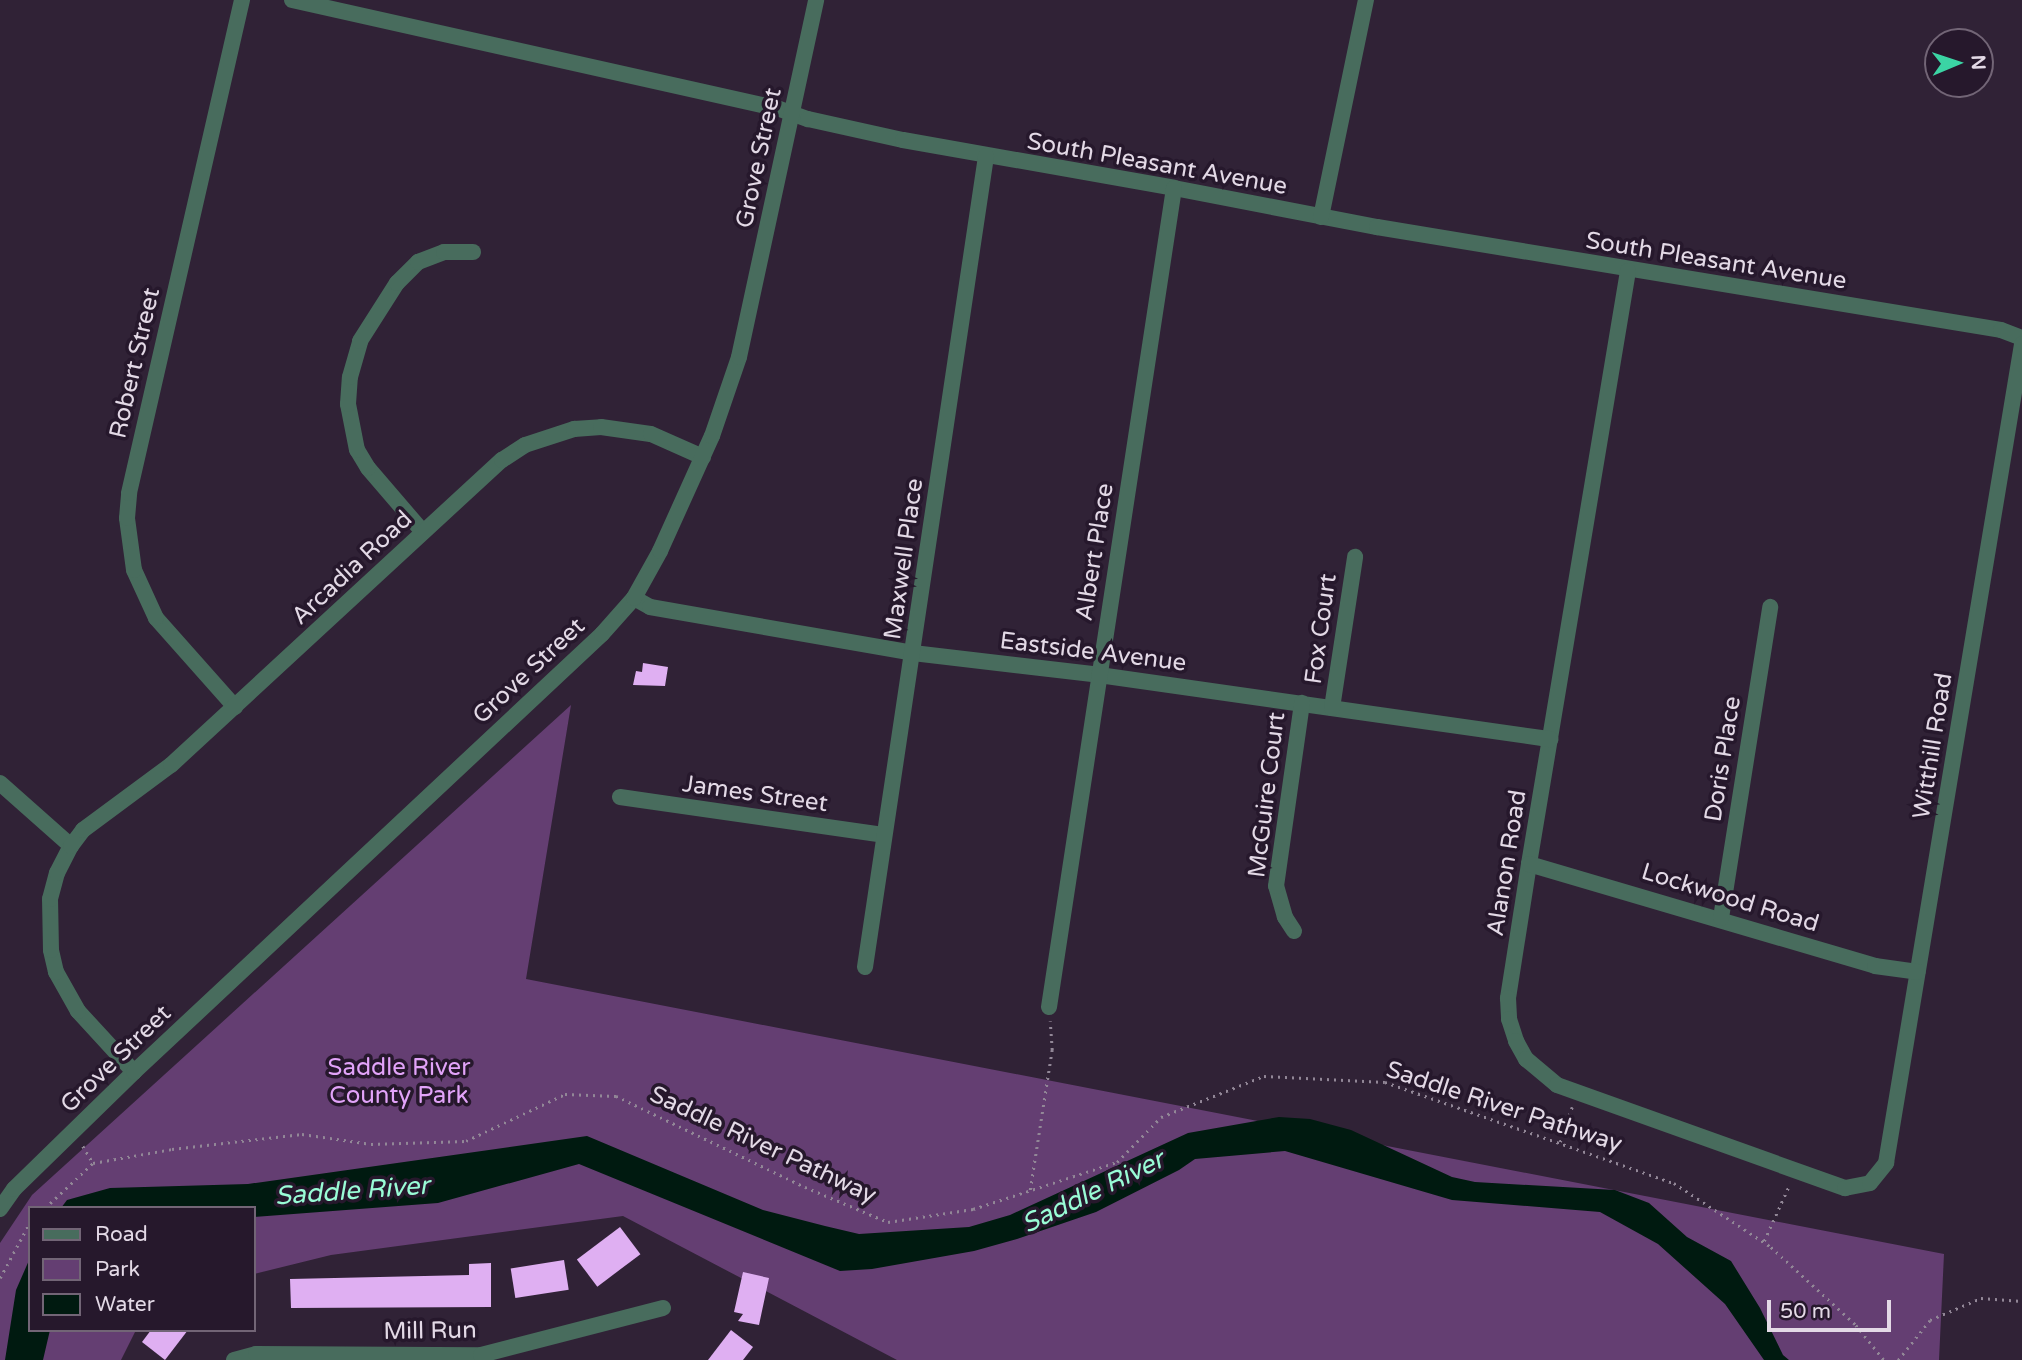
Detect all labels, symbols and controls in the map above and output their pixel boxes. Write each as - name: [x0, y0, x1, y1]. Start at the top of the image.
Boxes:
- north arrow: [1924, 28, 1994, 98]
- text: N: [1967, 54, 1989, 70]
- street label: Grove Street: [730, 85, 788, 231]
- street label: South Pleasant Avenue: [1025, 127, 1289, 201]
- street label: South Pleasant Avenue: [1584, 226, 1848, 296]
- street label: Robert Street: [104, 285, 166, 441]
- street label: Maxwell Place: [878, 477, 930, 641]
- street label: Albert Place: [1070, 481, 1120, 623]
- street label: Arcadia Road: [286, 505, 418, 631]
- street label: Fox Court: [1299, 572, 1343, 686]
- street label: Grove Street: [467, 612, 591, 730]
- street label: Eastside Avenue: [998, 626, 1188, 678]
- street label: Witthill Road: [1907, 671, 1959, 821]
- street label: Doris Place: [1699, 694, 1747, 824]
- street label: McGuire Court: [1243, 711, 1291, 879]
- street label: James Street: [680, 770, 830, 818]
- street label: Alanon Road: [1481, 788, 1533, 938]
- street label: Lockwood Road: [1638, 857, 1822, 939]
- street label: Grove Street: [55, 999, 177, 1119]
- park label: Saddle River County Park: [328, 1054, 470, 1110]
- street label: Saddle River Pathway: [1382, 1055, 1626, 1159]
- street label: Saddle River Pathway: [645, 1080, 881, 1210]
- water label: Saddle River: [1017, 1144, 1169, 1240]
- water label: Saddle River: [274, 1170, 430, 1212]
- legend: [28, 1206, 256, 1332]
- text: Road: [95, 1222, 148, 1247]
- text: Park: [95, 1257, 140, 1282]
- scale bar: [1770, 1286, 1894, 1330]
- text: Water: [95, 1292, 155, 1317]
- text: 50 m: [1780, 1299, 1831, 1324]
- street label: Mill Run: [383, 1316, 477, 1346]

